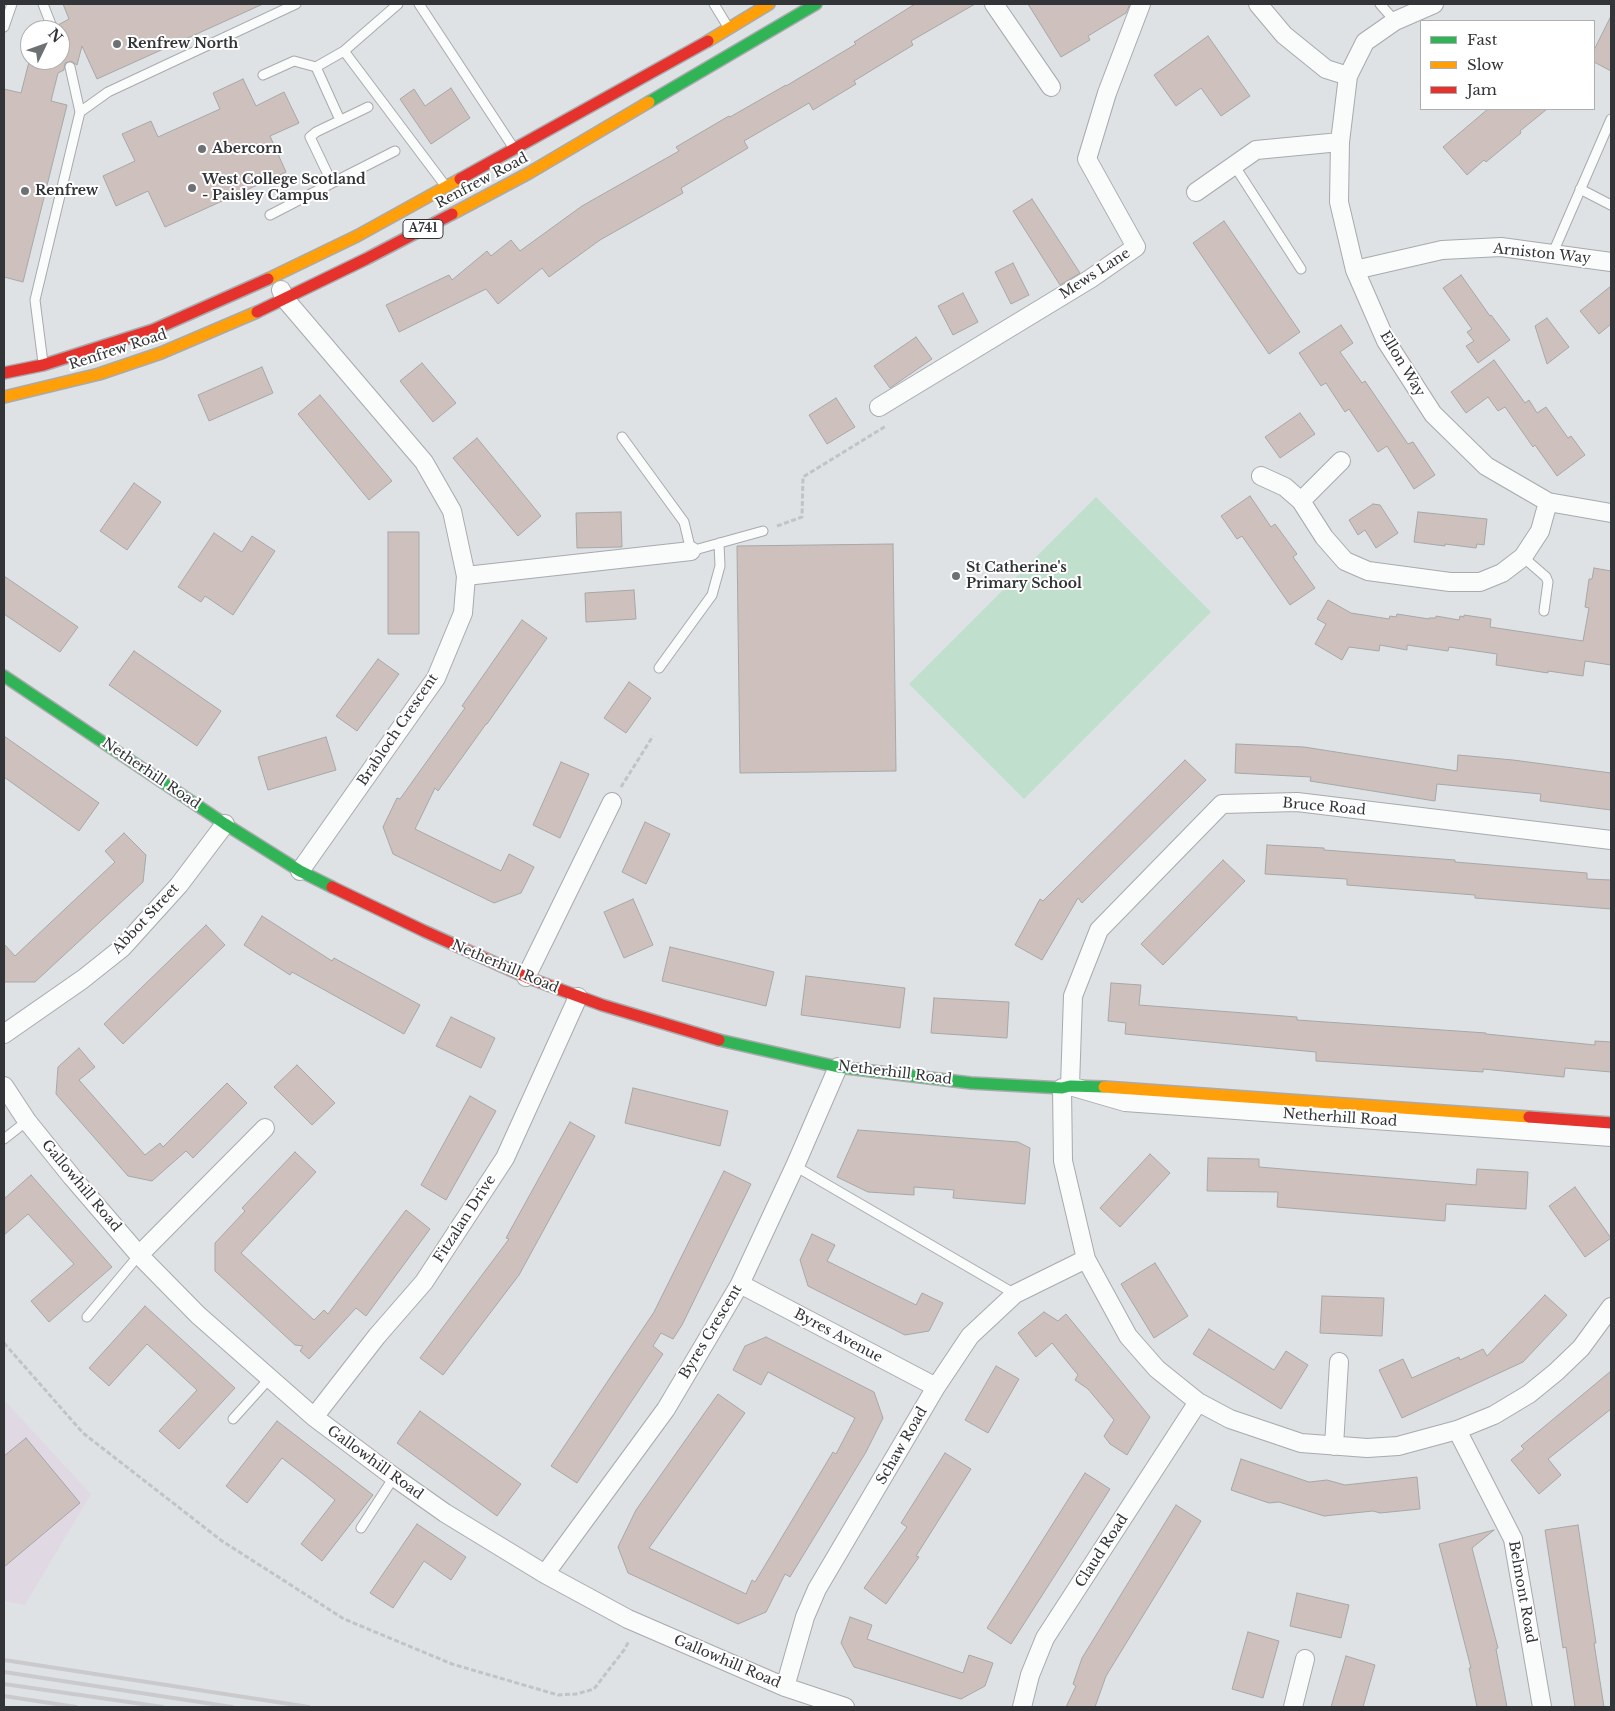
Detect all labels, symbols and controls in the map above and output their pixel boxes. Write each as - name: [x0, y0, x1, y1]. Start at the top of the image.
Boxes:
- north arrow: [20, 20, 70, 70]
- legend: [1420, 20, 1595, 110]
- text: N: [44, 25, 66, 47]
- text: Fast: [1467, 30, 1497, 49]
- place label: Renfrew North: [127, 36, 238, 52]
- marker: Renfrew North: [111, 38, 123, 50]
- text: Slow: [1467, 55, 1504, 74]
- text: Jam: [1467, 80, 1497, 99]
- place label: Abercorn: [212, 141, 282, 157]
- marker: Abercorn: [196, 143, 208, 155]
- street label: Renfrew Road: [433, 150, 531, 212]
- place label: West College Scotland - Paisley Campus: [202, 172, 366, 204]
- marker: West College Scotland - Paisley Campus: [186, 182, 198, 194]
- place label: Renfrew: [35, 183, 98, 199]
- marker: Renfrew: [19, 185, 31, 197]
- road number: A741: [403, 220, 443, 238]
- street label: Arniston Way: [1492, 241, 1592, 267]
- street label: Mews Lane: [1057, 245, 1133, 303]
- street label: Renfrew Road: [67, 326, 169, 374]
- street label: Ellon Way: [1376, 328, 1428, 400]
- place label: St Catherine's Primary School: [966, 560, 1082, 592]
- marker: St Catherine's Primary School: [950, 570, 962, 582]
- street label: Brabloch Crescent: [354, 671, 442, 789]
- street label: Netherhill Road: [99, 735, 203, 813]
- street label: Bruce Road: [1282, 795, 1366, 819]
- street label: Abbot Street: [109, 880, 183, 958]
- street label: Netherhill Road: [449, 937, 561, 997]
- street label: Netherhill Road: [837, 1058, 953, 1088]
- street label: Netherhill Road: [1282, 1106, 1398, 1130]
- street label: Gallowhill Road: [38, 1137, 124, 1235]
- street label: Fitzalan Drive: [430, 1172, 500, 1266]
- street label: Byres Crescent: [676, 1282, 746, 1382]
- street label: Byres Avenue: [791, 1306, 885, 1366]
- street label: Schaw Road: [873, 1404, 931, 1488]
- street label: Gallowhill Road: [324, 1423, 426, 1503]
- street label: Claud Road: [1072, 1511, 1132, 1591]
- street label: Belmont Road: [1505, 1539, 1539, 1645]
- street label: Gallowhill Road: [671, 1632, 783, 1692]

